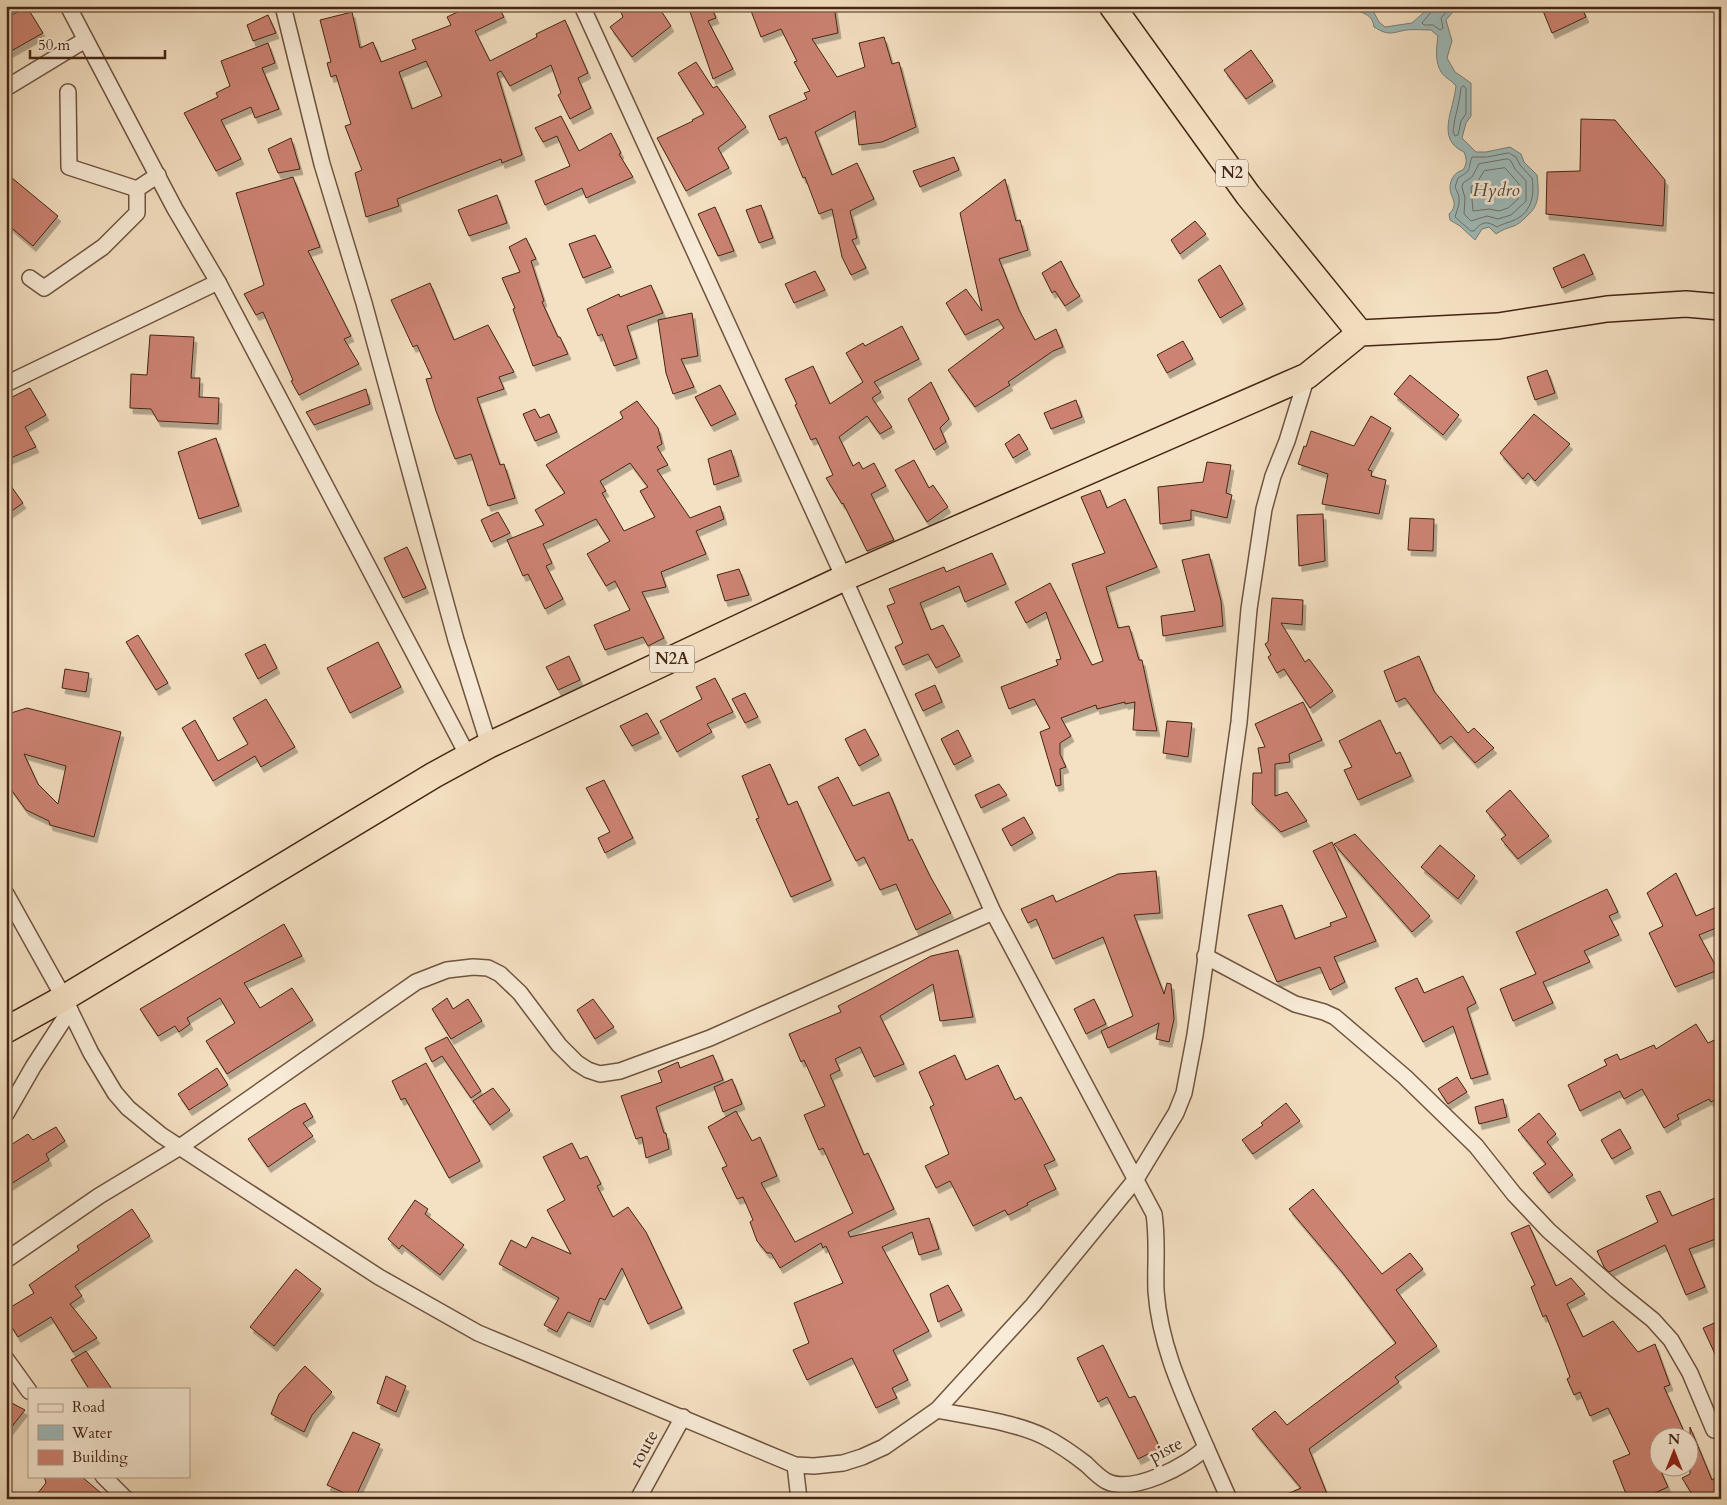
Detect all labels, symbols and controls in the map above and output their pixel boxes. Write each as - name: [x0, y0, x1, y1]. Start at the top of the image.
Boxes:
- scale bar: [30, 28, 165, 60]
- text: 50 m: [38, 35, 70, 55]
- road number: N2: [1216, 160, 1248, 187]
- water label: Hydro: [1472, 177, 1520, 203]
- road number: N2A: [650, 646, 694, 672]
- legend: [28, 1388, 190, 1478]
- text: Road: [72, 1397, 105, 1417]
- text: Water: [71, 1423, 113, 1443]
- street label: route: [623, 1425, 665, 1473]
- north arrow: [1650, 1428, 1700, 1478]
- text: N: [1668, 1430, 1680, 1449]
- street label: piste: [1145, 1431, 1187, 1469]
- text: Building: [72, 1447, 128, 1467]

